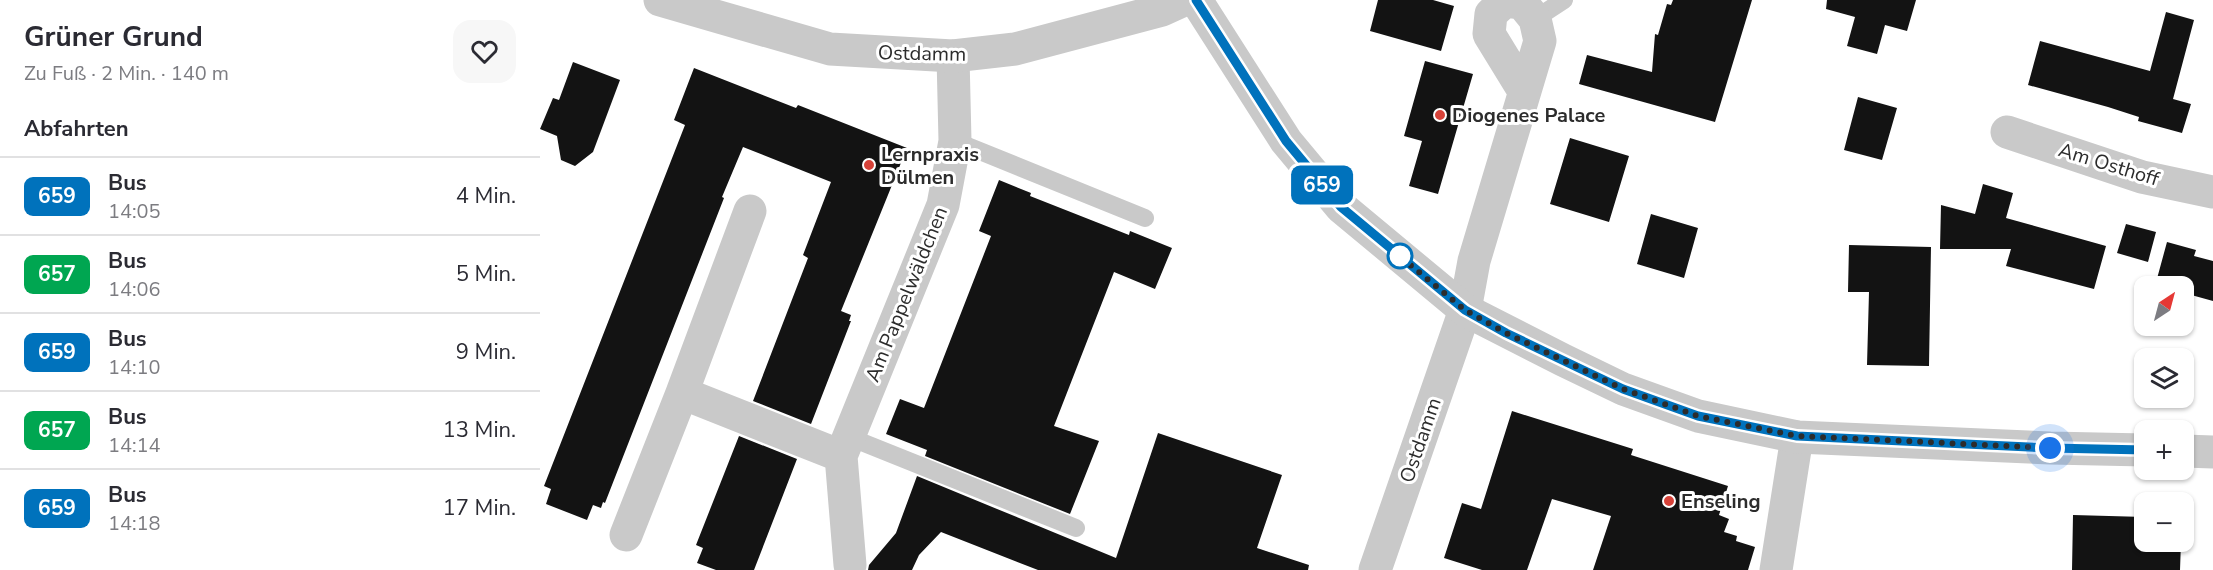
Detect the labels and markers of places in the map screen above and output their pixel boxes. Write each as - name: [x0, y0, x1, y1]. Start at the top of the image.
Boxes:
- place label: Diogenes Palace: [1452, 102, 1606, 129]
- marker: Diogenes Palace: [1433, 108, 1447, 122]
- place label: Lernpraxis Dülmen: [881, 141, 979, 191]
- marker: Lernpraxis Dülmen: [862, 158, 876, 172]
- unlabelled marker: [1387, 243, 1413, 269]
- place label: Enseling: [1681, 488, 1761, 515]
- marker: Enseling: [1662, 494, 1676, 508]

